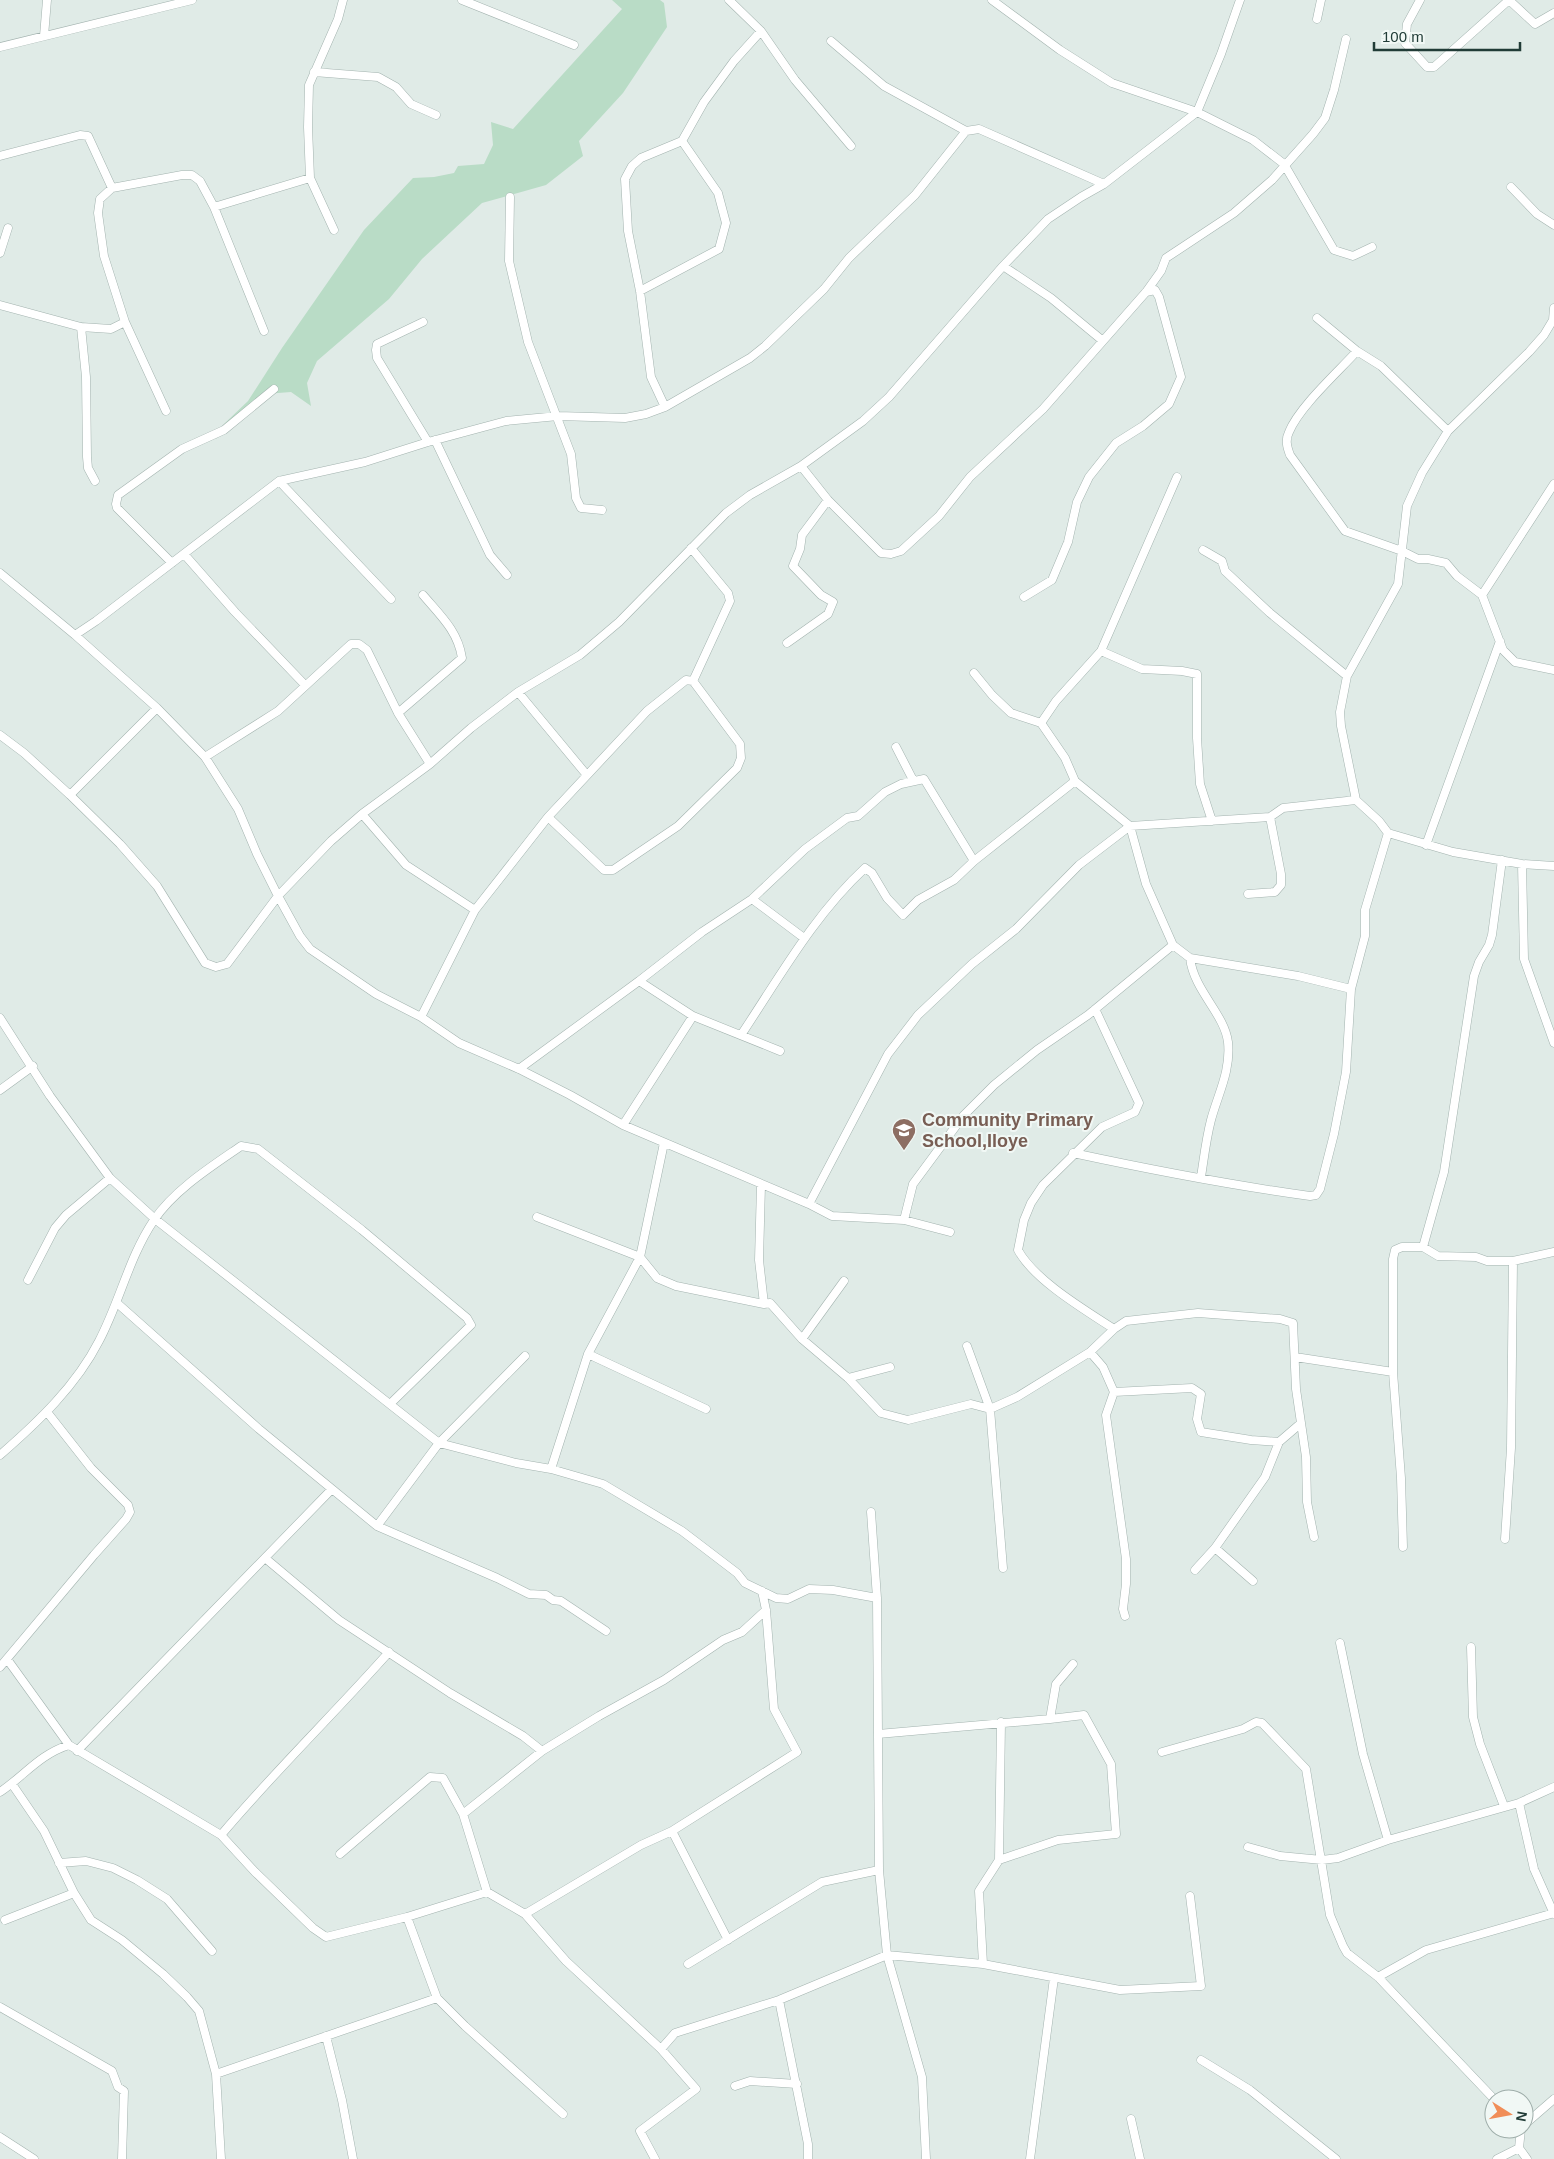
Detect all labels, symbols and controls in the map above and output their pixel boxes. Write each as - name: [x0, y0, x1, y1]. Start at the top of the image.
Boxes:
- scale bar: [1374, 20, 1520, 52]
- text: 100 m: [1382, 28, 1424, 45]
- place label: Community Primary School,Iloye: [922, 1110, 1093, 1151]
- school or university icon: Community Primary School,Iloye: [891, 1117, 917, 1151]
- north arrow: [1484, 2089, 1534, 2139]
- text: N: [1513, 2110, 1531, 2123]

